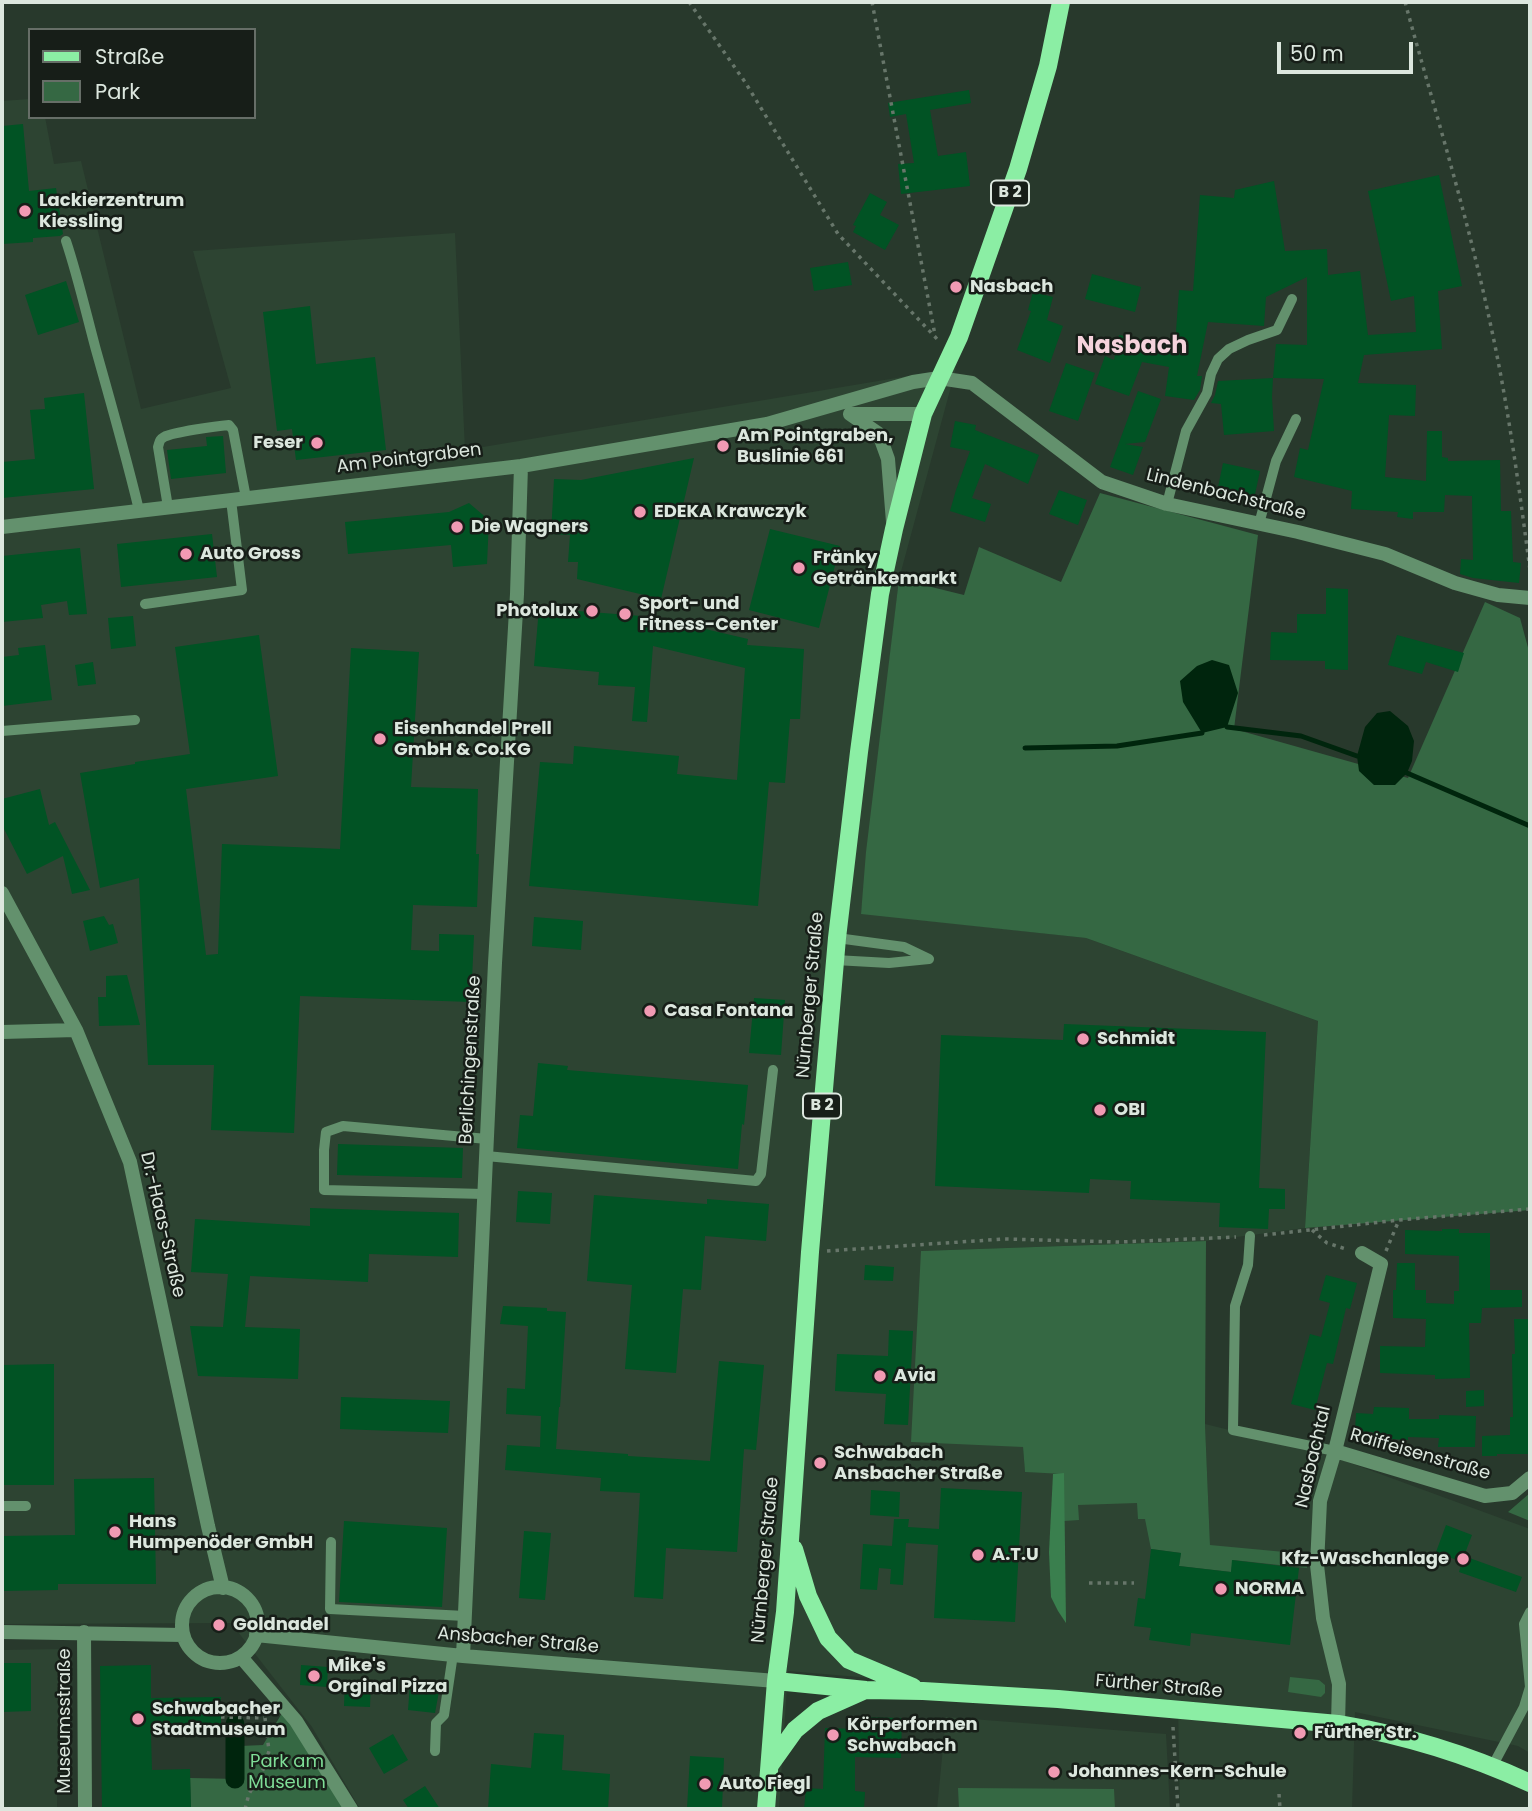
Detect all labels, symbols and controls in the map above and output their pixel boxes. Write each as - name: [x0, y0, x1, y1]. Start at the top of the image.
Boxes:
- legend: [28, 28, 256, 119]
- scale bar: [1280, 28, 1416, 72]
- text: 50 m: [1290, 39, 1344, 68]
- text: Straße: [95, 42, 164, 71]
- text: Park: [95, 77, 140, 106]
- road number: B 2: [991, 181, 1029, 206]
- place label: Lackierzentrum Kiessling: [39, 190, 184, 232]
- marker: Lackierzentrum Kiessling: [17, 203, 33, 219]
- place label: Nasbach: [970, 276, 1053, 298]
- marker: Nasbach: [948, 279, 964, 295]
- district label: Nasbach: [1076, 333, 1188, 361]
- place label: Am Pointgraben, Buslinie 661: [737, 425, 893, 467]
- place label: Feser: [253, 432, 303, 454]
- marker: Feser: [309, 435, 325, 451]
- marker: Am Pointgraben, Buslinie 661: [715, 438, 731, 454]
- street label: Am Pointgraben: [335, 439, 483, 479]
- street label: Lindenbachstraße: [1144, 465, 1308, 525]
- place label: EDEKA Krawczyk: [654, 501, 807, 523]
- marker: EDEKA Krawczyk: [632, 504, 648, 520]
- place label: Die Wagners: [471, 516, 589, 538]
- marker: Die Wagners: [449, 519, 465, 535]
- place label: Auto Gross: [200, 543, 301, 565]
- marker: Auto Gross: [178, 546, 194, 562]
- place label: Fränky Getränkemarkt: [813, 547, 957, 590]
- marker: Fränky Getränkemarkt: [791, 560, 807, 576]
- place label: Sport- und Fitness-Center: [639, 593, 778, 636]
- place label: Photolux: [496, 600, 578, 622]
- marker: Photolux: [584, 603, 600, 619]
- marker: Sport- und Fitness-Center: [617, 606, 633, 622]
- place label: Eisenhandel Prell GmbH & Co.KG: [394, 718, 552, 760]
- marker: Eisenhandel Prell GmbH & Co.KG: [372, 731, 388, 747]
- street label: Nürnberger Straße: [793, 911, 829, 1079]
- street label: Berlichingenstraße: [456, 975, 486, 1145]
- place label: Casa Fontana: [664, 1000, 793, 1022]
- marker: Casa Fontana: [642, 1003, 658, 1019]
- place label: Schmidt: [1097, 1028, 1175, 1050]
- marker: Schmidt: [1075, 1031, 1091, 1047]
- road number: B 2: [803, 1094, 841, 1118]
- place label: OBI: [1114, 1099, 1145, 1121]
- marker: OBI: [1092, 1102, 1108, 1118]
- street label: Dr.-Haas-Straße: [135, 1150, 189, 1300]
- place label: Avia: [894, 1365, 936, 1387]
- marker: Avia: [872, 1368, 888, 1384]
- street label: Nasbachtal: [1292, 1404, 1336, 1510]
- street label: Raiffeisenstraße: [1347, 1425, 1493, 1485]
- place label: Schwabach Ansbacher Straße: [834, 1442, 1003, 1484]
- marker: Schwabach Ansbacher Straße: [812, 1455, 828, 1471]
- street label: Nürnberger Straße: [748, 1476, 784, 1644]
- place label: Hans Humpenöder GmbH: [129, 1511, 313, 1554]
- marker: Hans Humpenöder GmbH: [107, 1524, 123, 1540]
- place label: A.T.U: [992, 1544, 1039, 1566]
- marker: A.T.U: [970, 1547, 986, 1563]
- place label: Kfz-Waschanlage: [1281, 1548, 1449, 1570]
- marker: Kfz-Waschanlage: [1455, 1551, 1471, 1567]
- place label: NORMA: [1235, 1578, 1304, 1600]
- marker: NORMA: [1213, 1581, 1229, 1597]
- place label: Goldnadel: [233, 1614, 329, 1636]
- marker: Goldnadel: [211, 1617, 227, 1633]
- street label: Ansbacher Straße: [436, 1623, 600, 1659]
- street label: Museumsstraße: [54, 1648, 76, 1794]
- place label: Mike's Orginal Pizza: [328, 1655, 447, 1698]
- marker: Mike's Orginal Pizza: [306, 1668, 322, 1684]
- street label: Fürther Straße: [1095, 1671, 1223, 1703]
- place label: Schwabacher Stadtmuseum: [152, 1698, 286, 1740]
- marker: Schwabacher Stadtmuseum: [130, 1711, 146, 1727]
- place label: Körperformen Schwabach: [847, 1714, 978, 1756]
- place label: Fürther Str.: [1314, 1722, 1417, 1744]
- marker: Fürther Str.: [1292, 1725, 1308, 1741]
- marker: Körperformen Schwabach: [825, 1727, 841, 1743]
- park label: Park am Museum: [248, 1751, 326, 1794]
- place label: Johannes-Kern-Schule: [1068, 1761, 1287, 1783]
- marker: Johannes-Kern-Schule: [1046, 1764, 1062, 1780]
- place label: Auto Fiegl: [719, 1773, 811, 1795]
- marker: Auto Fiegl: [697, 1776, 713, 1792]

